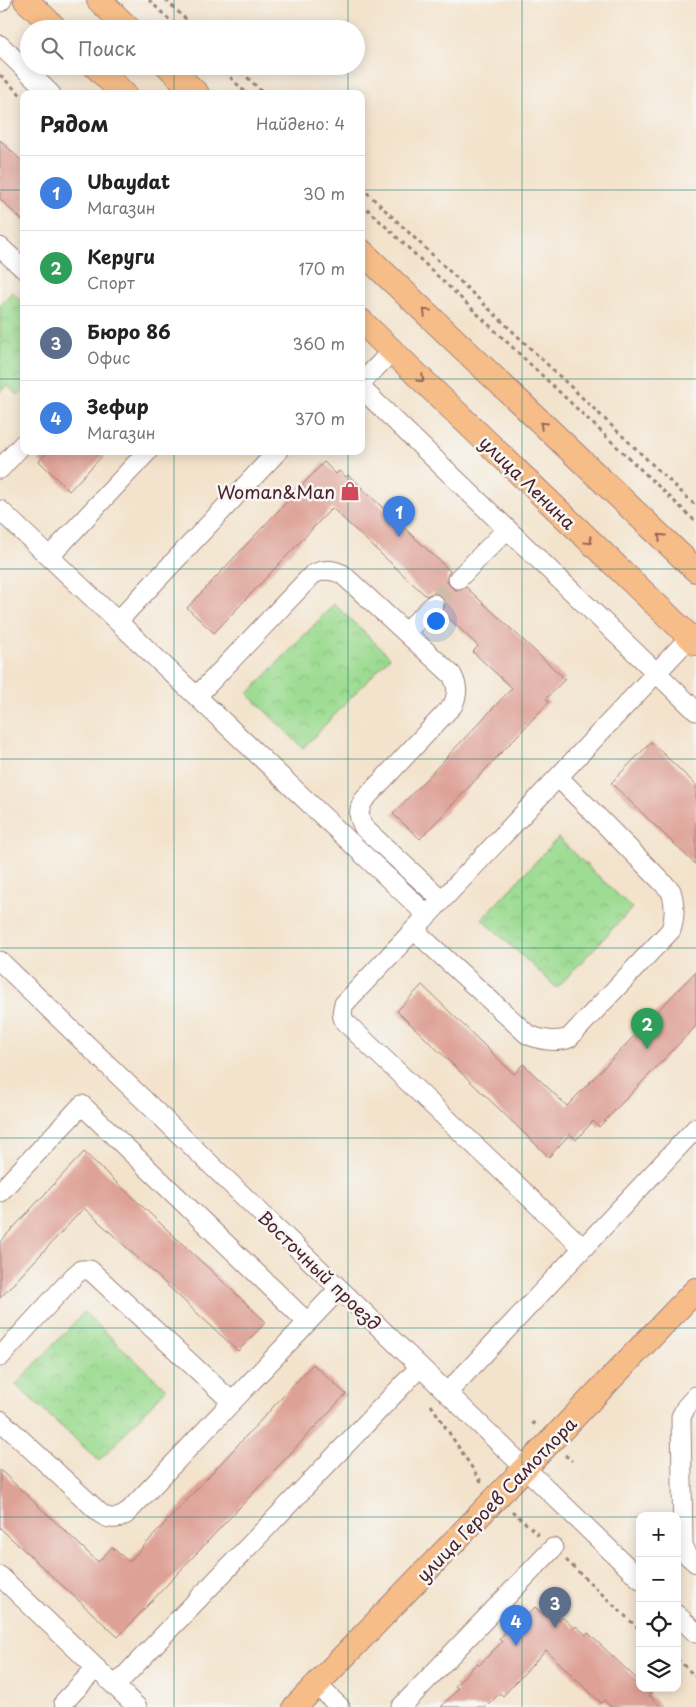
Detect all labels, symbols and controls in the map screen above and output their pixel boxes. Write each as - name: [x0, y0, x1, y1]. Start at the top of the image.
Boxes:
- search box: [20, 20, 365, 75]
- icon: search: [38, 34, 66, 62]
- text: Поиск: [78, 34, 136, 62]
- text: Рядом: [40, 107, 108, 139]
- text: Найдено: 4: [256, 111, 345, 135]
- text: Ubaydat: [87, 167, 170, 195]
- text: 1: [52, 181, 60, 205]
- text: 30 m: [303, 181, 345, 205]
- text: Магазин: [87, 195, 156, 219]
- text: Керуги: [87, 242, 155, 270]
- text: 2: [50, 256, 62, 280]
- text: 170 m: [299, 256, 345, 280]
- text: Спорт: [87, 270, 135, 294]
- one-way arrow: [422, 309, 431, 318]
- text: Бюро 86: [87, 317, 171, 345]
- text: 3: [51, 331, 61, 355]
- text: 360 m: [293, 331, 345, 355]
- text: Офис: [87, 345, 130, 369]
- one-way arrow: [416, 373, 425, 382]
- text: Зефир: [87, 392, 149, 420]
- text: 4: [51, 406, 61, 430]
- text: 370 m: [295, 406, 345, 430]
- text: Магазин: [87, 420, 156, 444]
- one-way arrow: [540, 422, 549, 431]
- street label: улица Ленина: [474, 429, 583, 536]
- place label: Woman&Man: [217, 478, 335, 505]
- shop icon: Woman&Man: [339, 480, 361, 502]
- pin: 1: [383, 496, 415, 537]
- one-way arrow: [657, 534, 666, 543]
- one-way arrow: [583, 535, 592, 544]
- your location: [423, 608, 449, 634]
- pin: 2: [631, 1008, 663, 1049]
- street label: Восточный проезд: [252, 1204, 388, 1336]
- street label: улица Героев Самотлора: [410, 1410, 583, 1588]
- map controls: [636, 1512, 681, 1692]
- button: +: [636, 1512, 681, 1557]
- button: −: [636, 1557, 681, 1602]
- pin: 3: [539, 1587, 571, 1628]
- button: locate: [636, 1602, 681, 1647]
- pin: 4: [500, 1605, 532, 1646]
- button: layers: [636, 1647, 681, 1692]

